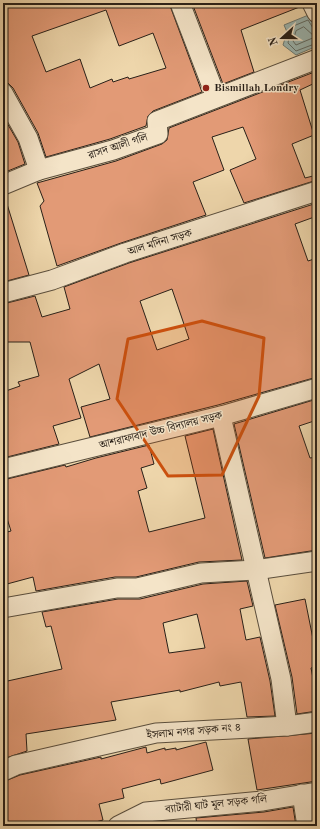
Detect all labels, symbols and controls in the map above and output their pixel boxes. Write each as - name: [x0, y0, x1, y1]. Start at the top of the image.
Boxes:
- north arrow: [262, 18, 302, 58]
- text: N: [267, 35, 281, 47]
- marker: Bismillah Londry: [201, 83, 211, 93]
- place label: Bismillah Londry: [214, 83, 299, 94]
- street label: রাসদ আলী গলি: [85, 130, 150, 162]
- street label: আল মদিনা সড়ক: [125, 226, 195, 258]
- street label: আশরাফাবাদ উচ্চ বিদ্যালয় সড়ক: [97, 407, 225, 452]
- street label: ইসলাম নগর সড়ক নং ৪: [145, 719, 242, 742]
- street label: ব্যাটারী ঘাট মূল সড়ক গলি: [163, 792, 269, 817]

